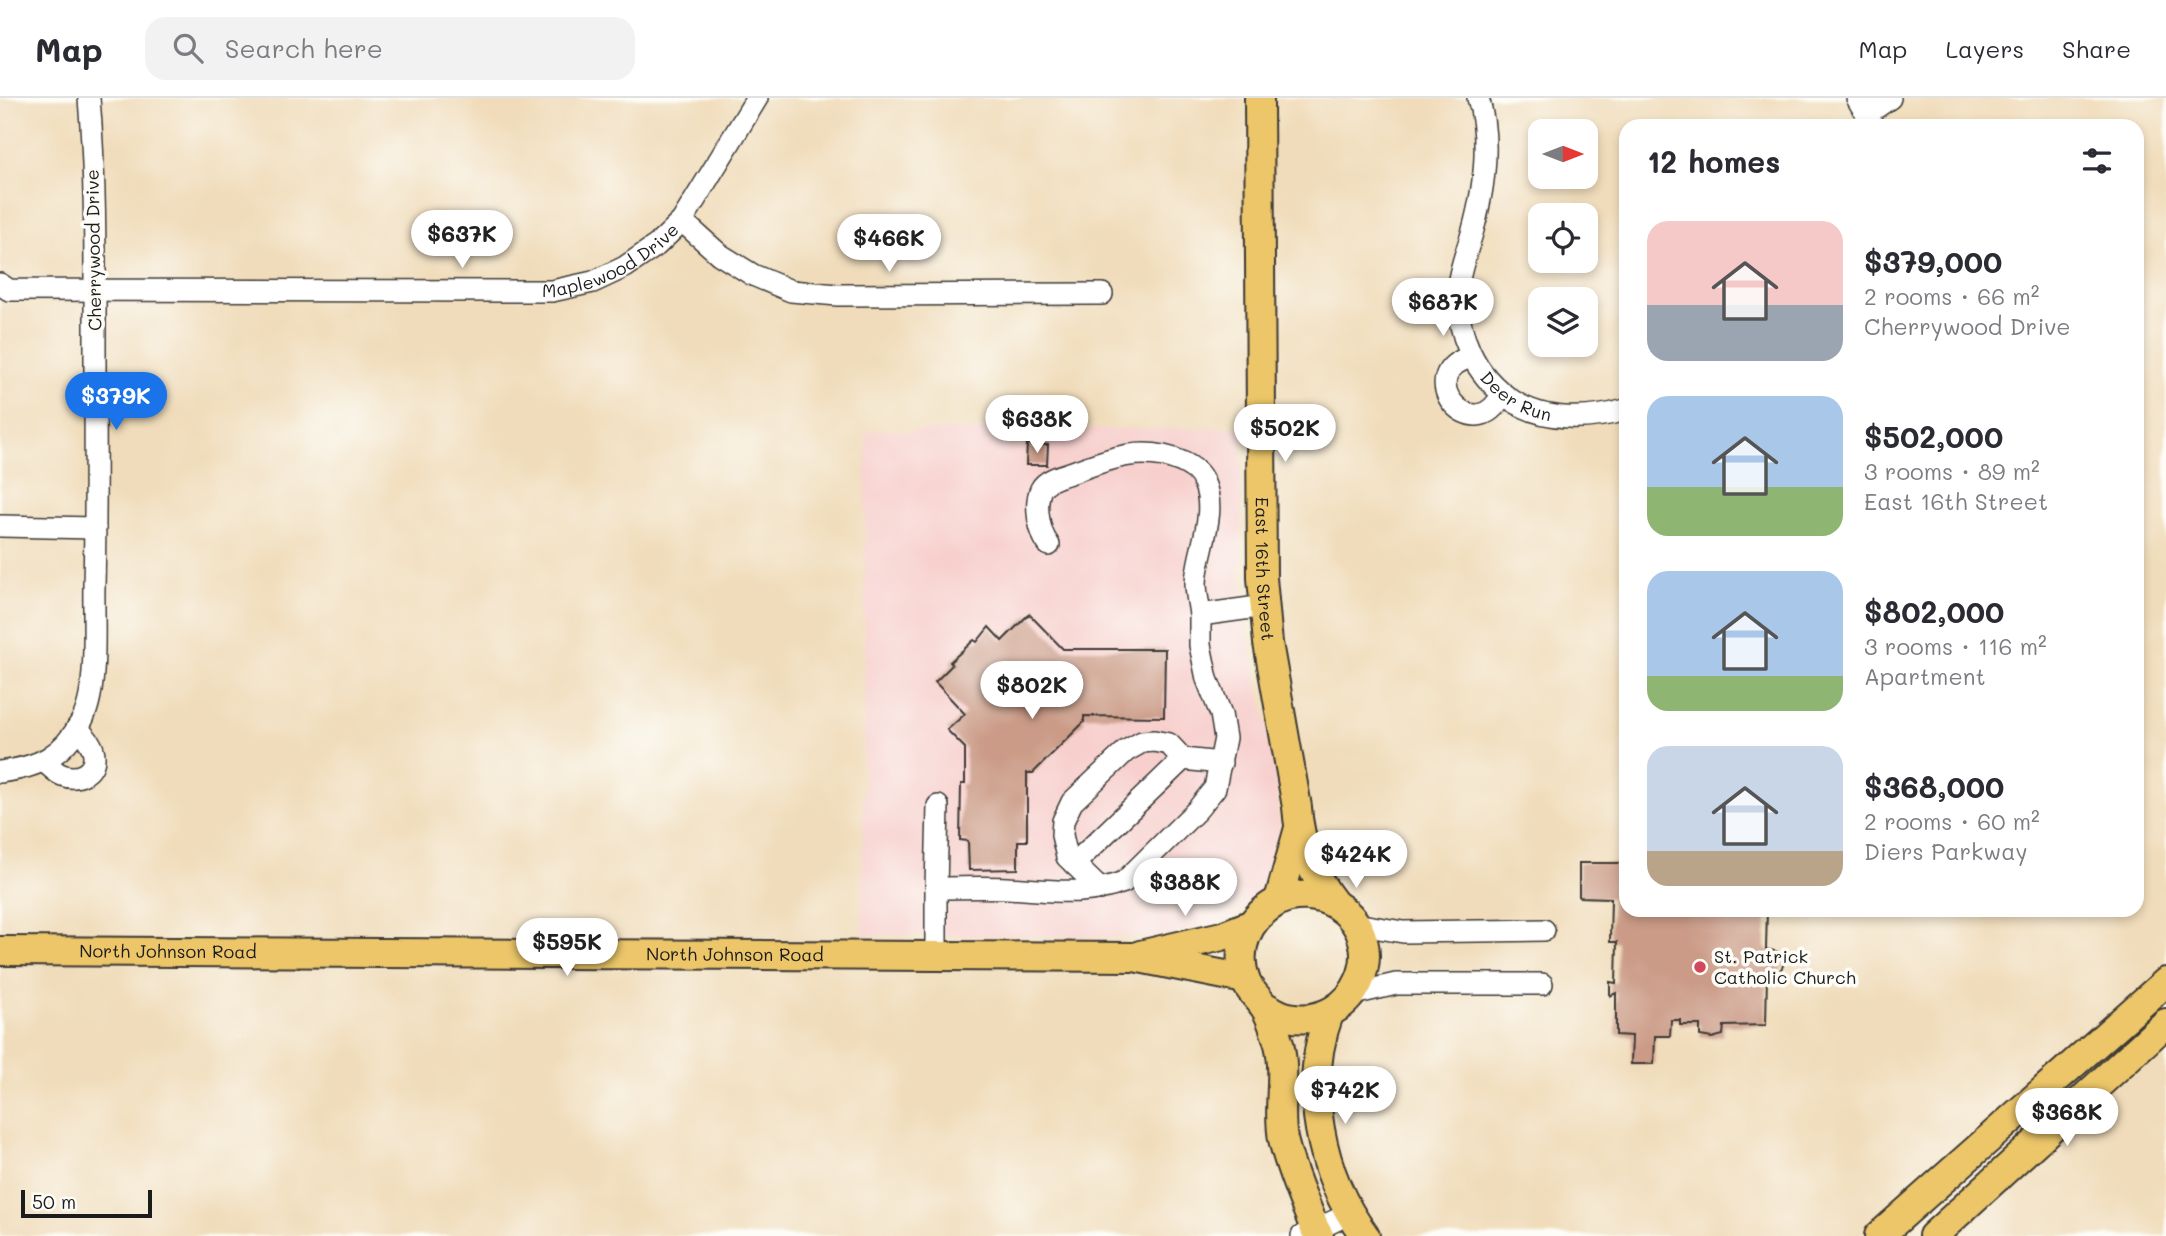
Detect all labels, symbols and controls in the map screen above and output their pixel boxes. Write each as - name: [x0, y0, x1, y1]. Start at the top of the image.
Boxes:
- search box: [145, 17, 635, 80]
- text: Map: [35, 27, 103, 70]
- icon: search: [169, 29, 207, 67]
- text: Search here: [225, 31, 383, 65]
- text: Map: [1859, 33, 1907, 64]
- text: Layers: [1945, 33, 2024, 64]
- text: Share: [2062, 33, 2131, 64]
- north arrow: [1528, 119, 1598, 189]
- map controls: [1528, 119, 1598, 357]
- text: 12 homes: [1647, 141, 1780, 181]
- icon: filters: [2078, 142, 2116, 180]
- street label: Cherrywood Drive: [80, 169, 106, 331]
- button: locate: [1528, 203, 1598, 273]
- pin: $637K: [413, 211, 511, 270]
- pin: $466K: [840, 214, 938, 274]
- street label: Maplewood Drive: [542, 217, 684, 302]
- text: $637K: [427, 218, 497, 248]
- text: $466K: [853, 222, 925, 252]
- text: $379,000: [1864, 241, 2002, 281]
- icon: home: [1703, 249, 1787, 333]
- pin: $687K: [1394, 278, 1492, 338]
- text: 2 rooms · 66 m²: [1864, 281, 2039, 311]
- text: $687K: [1408, 286, 1478, 316]
- button: layers: [1528, 287, 1598, 357]
- text: Cherrywood Drive: [1864, 311, 2071, 341]
- street label: Deer Run: [1475, 366, 1554, 426]
- pin: $379K: [67, 372, 165, 432]
- text: $379K: [81, 380, 151, 410]
- pin: $638K: [988, 396, 1086, 455]
- text: $638K: [1001, 403, 1073, 433]
- pin: $502K: [1236, 404, 1334, 464]
- text: $502K: [1250, 412, 1320, 442]
- text: $502,000: [1864, 416, 2003, 456]
- icon: home: [1703, 424, 1787, 508]
- text: 3 rooms · 89 m²: [1864, 456, 2040, 486]
- text: East 16th Street: [1864, 486, 2048, 516]
- street label: East 16th Street: [1250, 497, 1281, 642]
- text: $802,000: [1864, 591, 2004, 631]
- icon: home: [1703, 599, 1787, 683]
- text: 3 rooms · 116 m²: [1864, 631, 2047, 661]
- text: Apartment: [1864, 661, 1986, 691]
- pin: $802K: [983, 662, 1081, 721]
- text: $802K: [996, 669, 1068, 699]
- text: $368,000: [1864, 766, 2004, 806]
- icon: home: [1703, 774, 1787, 858]
- text: 2 rooms · 60 m²: [1864, 806, 2040, 836]
- pin: $424K: [1307, 830, 1405, 890]
- text: Diers Parkway: [1864, 836, 2027, 866]
- text: $424K: [1320, 838, 1392, 868]
- pin: $388K: [1136, 858, 1234, 918]
- text: $388K: [1149, 866, 1221, 896]
- pin: $595K: [518, 918, 616, 978]
- text: $595K: [532, 926, 602, 956]
- street label: North Johnson Road: [79, 938, 257, 963]
- street label: North Johnson Road: [646, 941, 824, 966]
- place label: St. Patrick Catholic Church: [1714, 944, 1856, 989]
- marker: St. Patrick Catholic Church: [1692, 959, 1708, 975]
- pin: $742K: [1296, 1066, 1394, 1126]
- text: $742K: [1310, 1074, 1380, 1104]
- pin: $368K: [2018, 1088, 2116, 1148]
- text: $368K: [2031, 1096, 2103, 1126]
- scale bar: [21, 1187, 152, 1219]
- text: 50 m: [32, 1189, 76, 1214]

